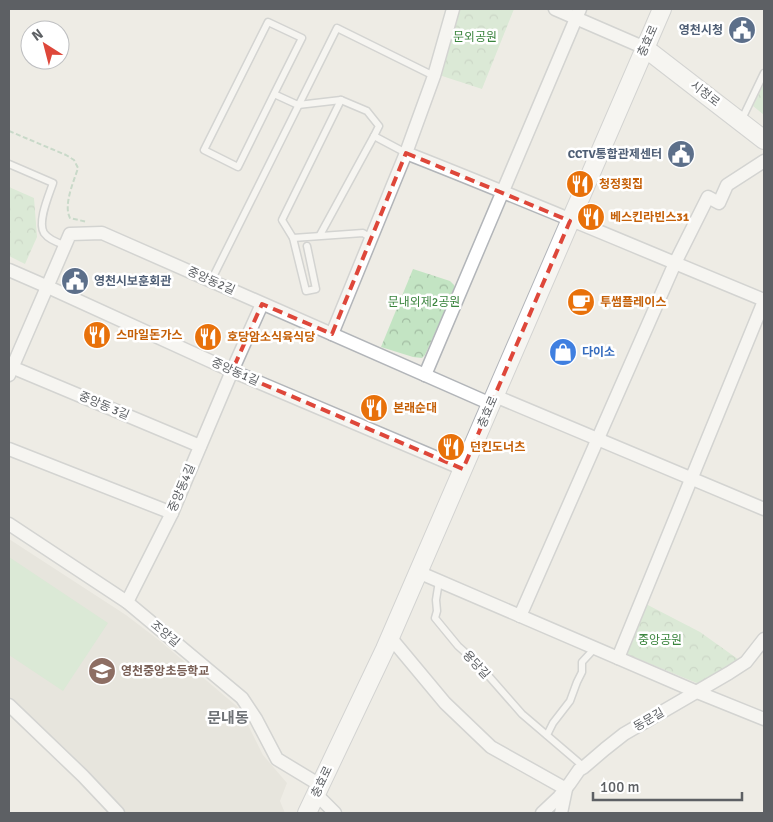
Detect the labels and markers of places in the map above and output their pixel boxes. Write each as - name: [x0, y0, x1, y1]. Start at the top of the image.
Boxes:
- public building icon: 영천시청: [727, 15, 757, 45]
- place label: 영천시청: [679, 23, 723, 38]
- public building icon: CCTV통합관제센터: [666, 139, 696, 169]
- place label: CCTV통합관제센터: [568, 147, 662, 162]
- restaurant icon: 청정횟집: [565, 169, 595, 199]
- place label: 청정횟집: [599, 177, 643, 192]
- restaurant icon: 베스킨라빈스31: [576, 202, 606, 232]
- place label: 베스킨라빈스31: [610, 210, 690, 225]
- public building icon: 영천시보훈회관: [60, 266, 90, 296]
- place label: 영천시보훈회관: [94, 274, 171, 289]
- cafe icon: 투썸플레이스: [566, 287, 596, 317]
- place label: 투썸플레이스: [600, 295, 666, 310]
- restaurant icon: 스마일돈가스: [82, 320, 112, 350]
- restaurant icon: 호당암소식육식당: [193, 322, 223, 352]
- place label: 스마일돈가스: [116, 328, 182, 343]
- place label: 호당암소식육식당: [227, 330, 315, 345]
- shop icon: 다이소: [548, 337, 578, 367]
- place label: 다이소: [582, 345, 615, 360]
- restaurant icon: 본래순대: [359, 393, 389, 423]
- place label: 본래순대: [393, 401, 437, 416]
- restaurant icon: 던킨도너츠: [436, 432, 466, 462]
- place label: 던킨도너츠: [470, 440, 525, 455]
- school or university icon: 영천중앙초등학교: [87, 656, 117, 686]
- place label: 영천중앙초등학교: [121, 664, 209, 679]

